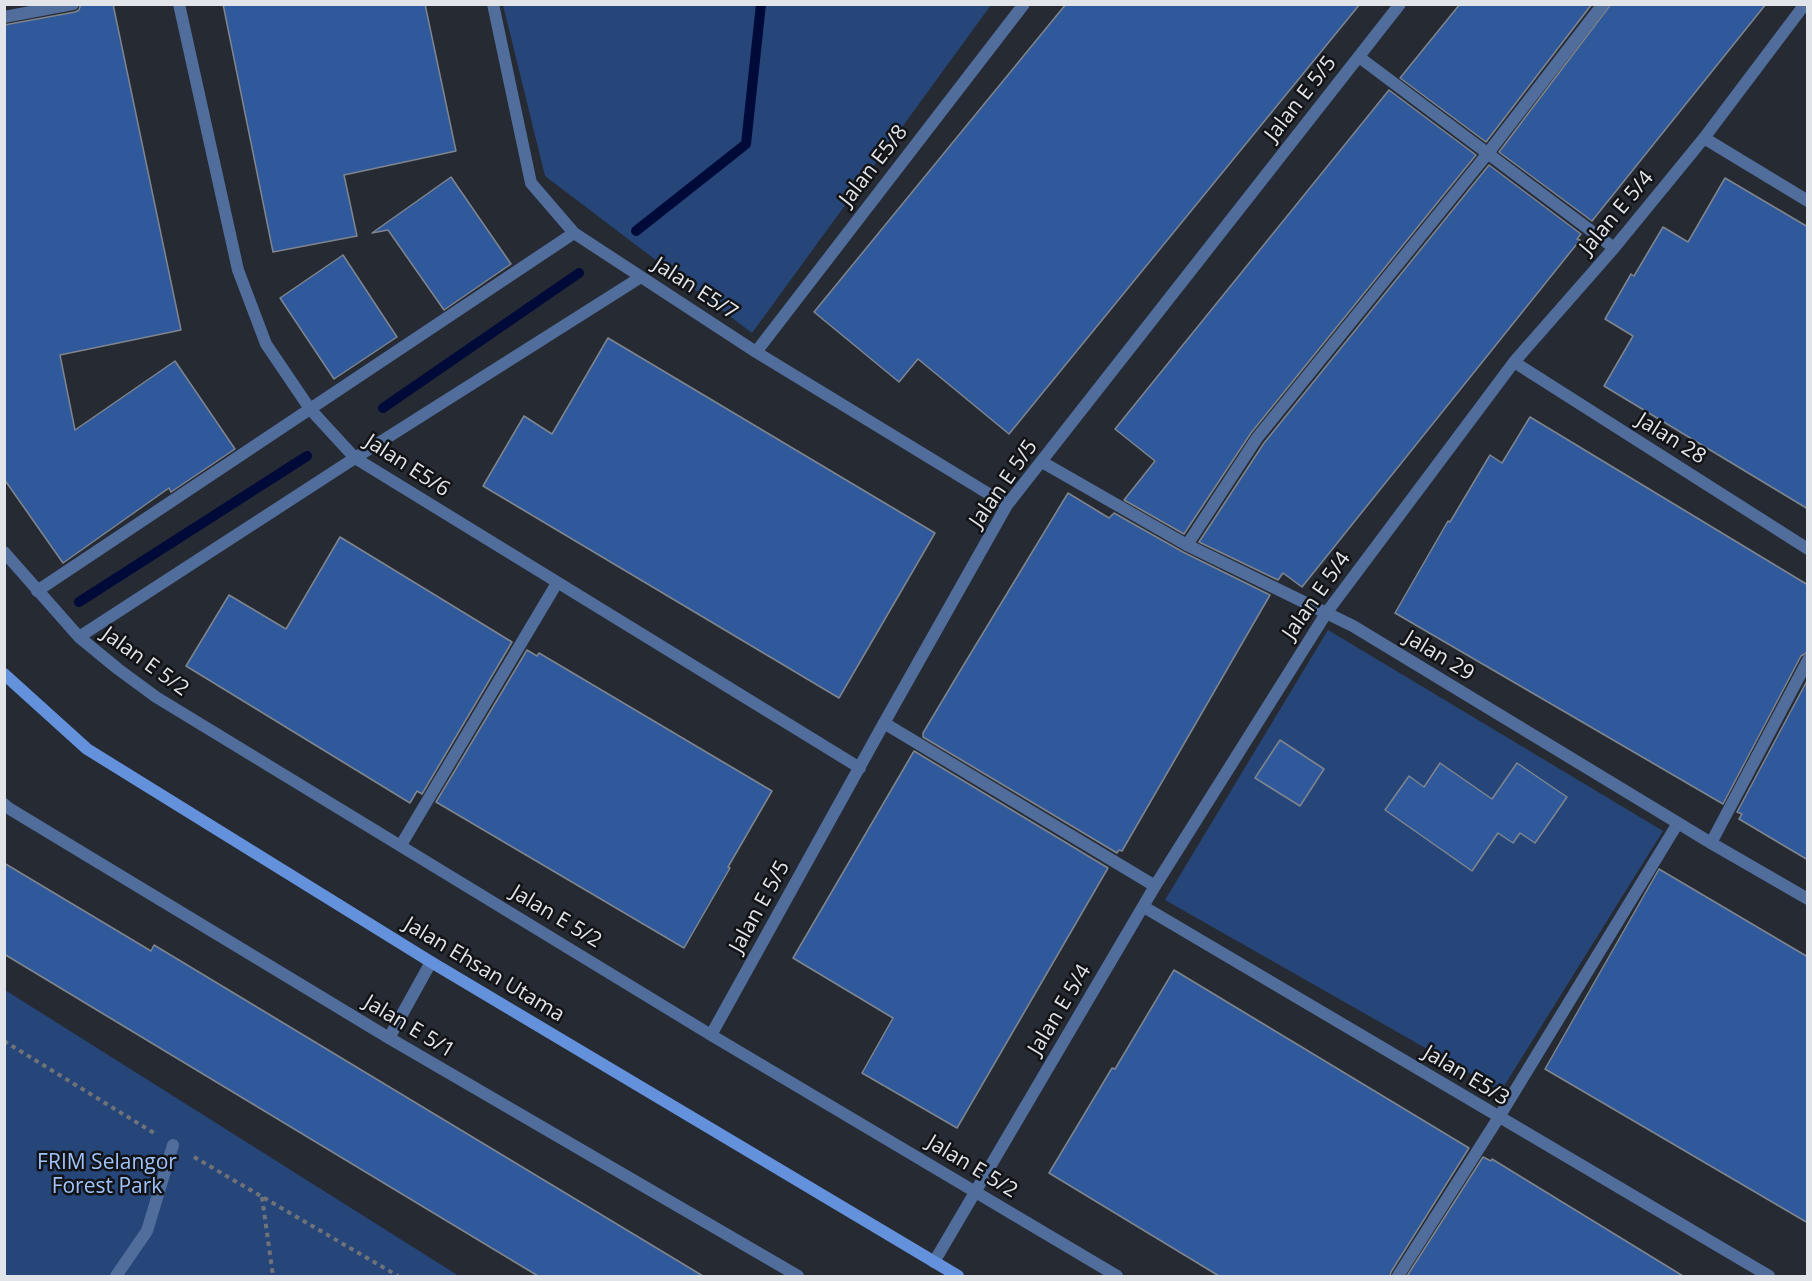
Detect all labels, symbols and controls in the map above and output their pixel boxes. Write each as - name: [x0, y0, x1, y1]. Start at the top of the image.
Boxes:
- street label: Jalan E 5/5: [1260, 51, 1342, 147]
- street label: Jalan E5/8: [835, 120, 913, 212]
- street label: Jalan E 5/4: [1575, 166, 1659, 260]
- street label: Jalan E5/7: [648, 252, 742, 326]
- street label: Jalan 28: [1632, 408, 1710, 470]
- street label: Jalan E5/6: [360, 429, 454, 503]
- street label: Jalan E 5/5: [965, 435, 1043, 533]
- street label: Jalan E 5/4: [1278, 547, 1356, 645]
- street label: Jalan E 5/2: [97, 622, 193, 702]
- street label: Jalan 29: [1400, 625, 1478, 687]
- street label: Jalan E 5/5: [724, 857, 796, 957]
- street label: Jalan E 5/2: [506, 880, 606, 954]
- street label: Jalan Ehsan Utama: [399, 912, 569, 1028]
- street label: Jalan E 5/4: [1023, 960, 1097, 1060]
- street label: Jalan E 5/1: [359, 990, 459, 1064]
- street label: Jalan E5/3: [1418, 1040, 1514, 1112]
- street label: Jalan E 5/2: [922, 1130, 1022, 1204]
- park label: FRIM Selangor Forest Park: [37, 1150, 177, 1200]

